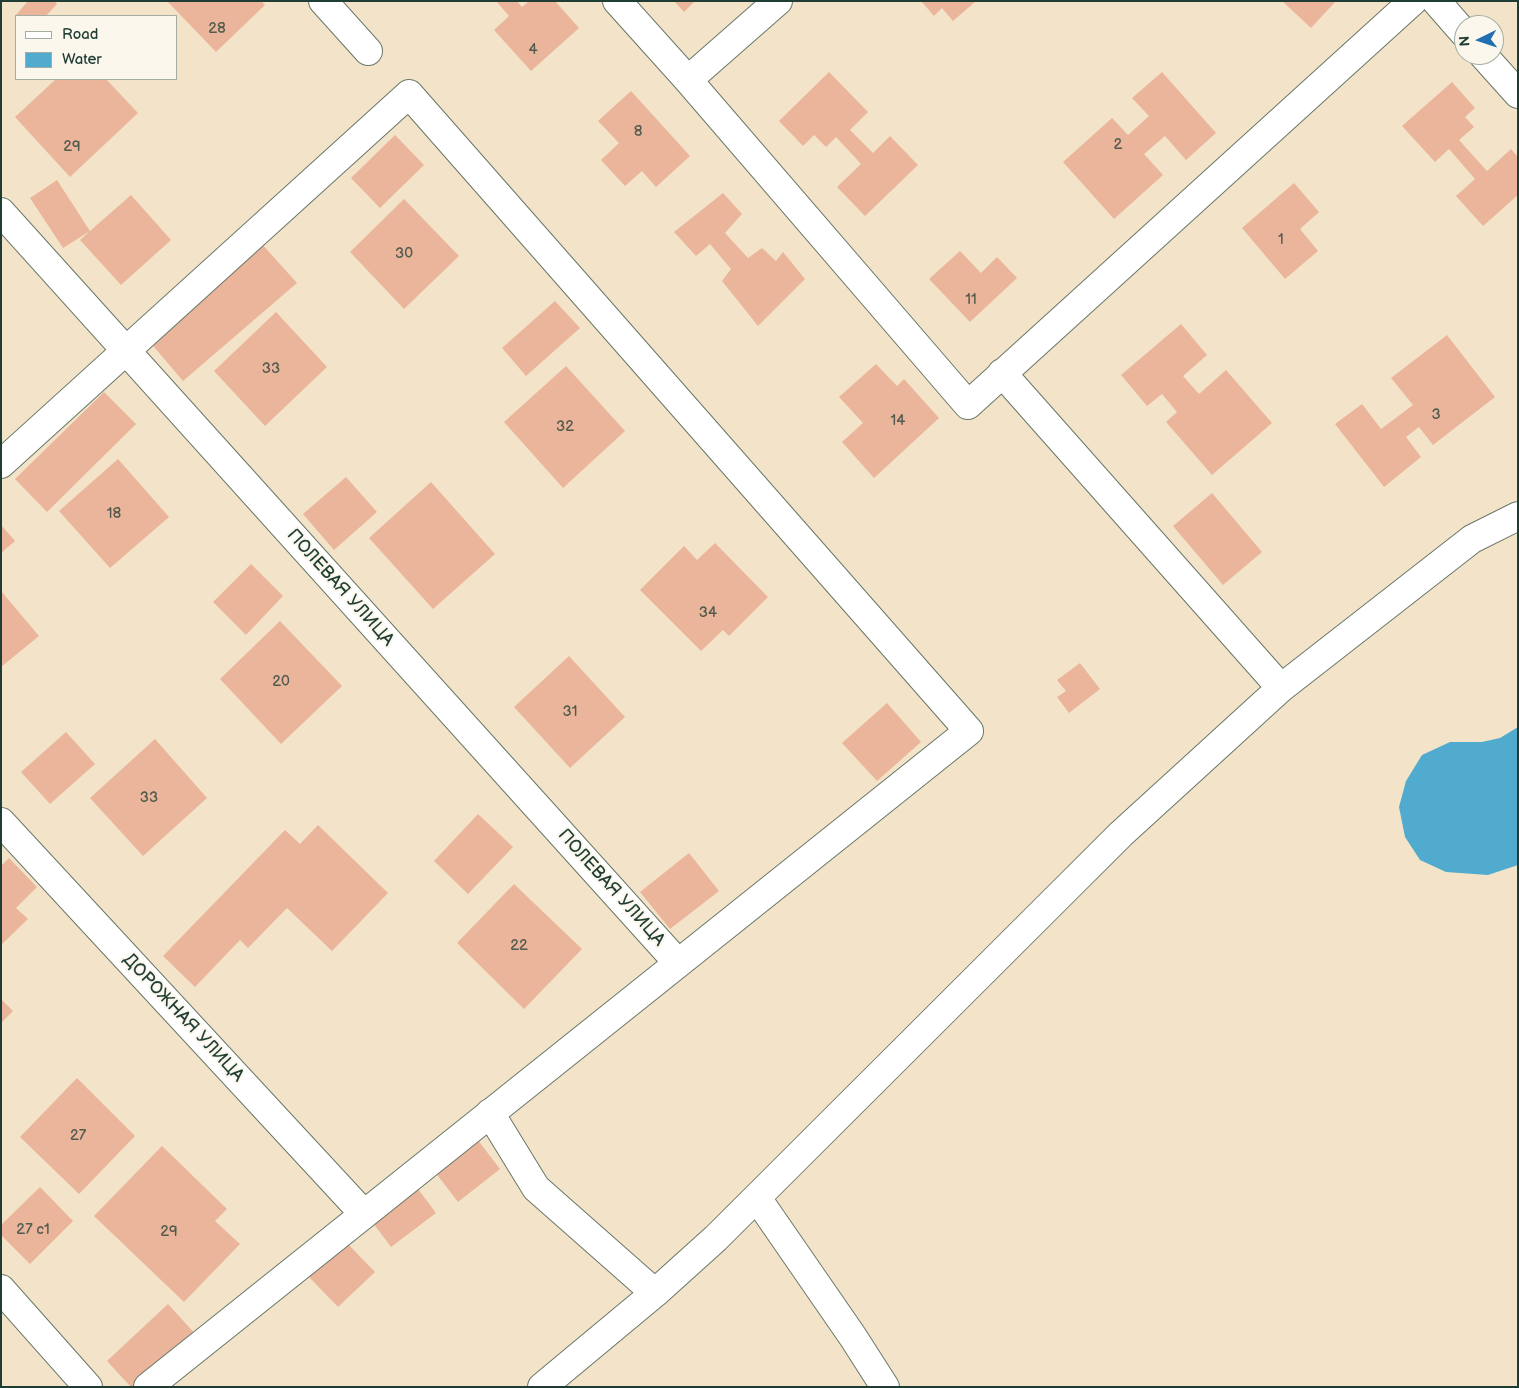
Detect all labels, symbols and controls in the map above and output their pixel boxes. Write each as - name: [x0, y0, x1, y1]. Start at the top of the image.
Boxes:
- legend: [15, 15, 178, 80]
- north arrow: [1454, 15, 1504, 65]
- house number: 28: [208, 20, 226, 38]
- text: Road: [62, 25, 98, 44]
- text: N: [1456, 35, 1473, 47]
- house number: 4: [528, 41, 538, 59]
- text: Water: [62, 50, 102, 69]
- house number: 8: [634, 123, 642, 141]
- house number: 2: [1114, 136, 1122, 154]
- house number: 29: [63, 138, 81, 156]
- house number: 1: [1278, 231, 1284, 249]
- house number: 30: [395, 245, 413, 263]
- house number: 11: [965, 291, 977, 309]
- house number: 33: [262, 360, 280, 378]
- house number: 3: [1431, 406, 1441, 424]
- house number: 14: [891, 412, 905, 430]
- house number: 32: [556, 418, 574, 436]
- house number: 18: [107, 505, 121, 523]
- street label: ПОЛЕВАЯ УЛИЦА: [282, 525, 398, 651]
- house number: 34: [699, 604, 717, 622]
- house number: 20: [272, 673, 290, 691]
- house number: 31: [562, 703, 578, 721]
- house number: 33: [140, 789, 158, 807]
- street label: ПОЛЕВАЯ УЛИЦА: [553, 825, 669, 951]
- house number: 22: [510, 937, 528, 955]
- street label: ДОРОЖНАЯ УЛИЦА: [118, 949, 248, 1087]
- house number: 27: [70, 1127, 86, 1145]
- house number: 27 с1: [16, 1221, 50, 1239]
- house number: 29: [160, 1223, 178, 1241]

